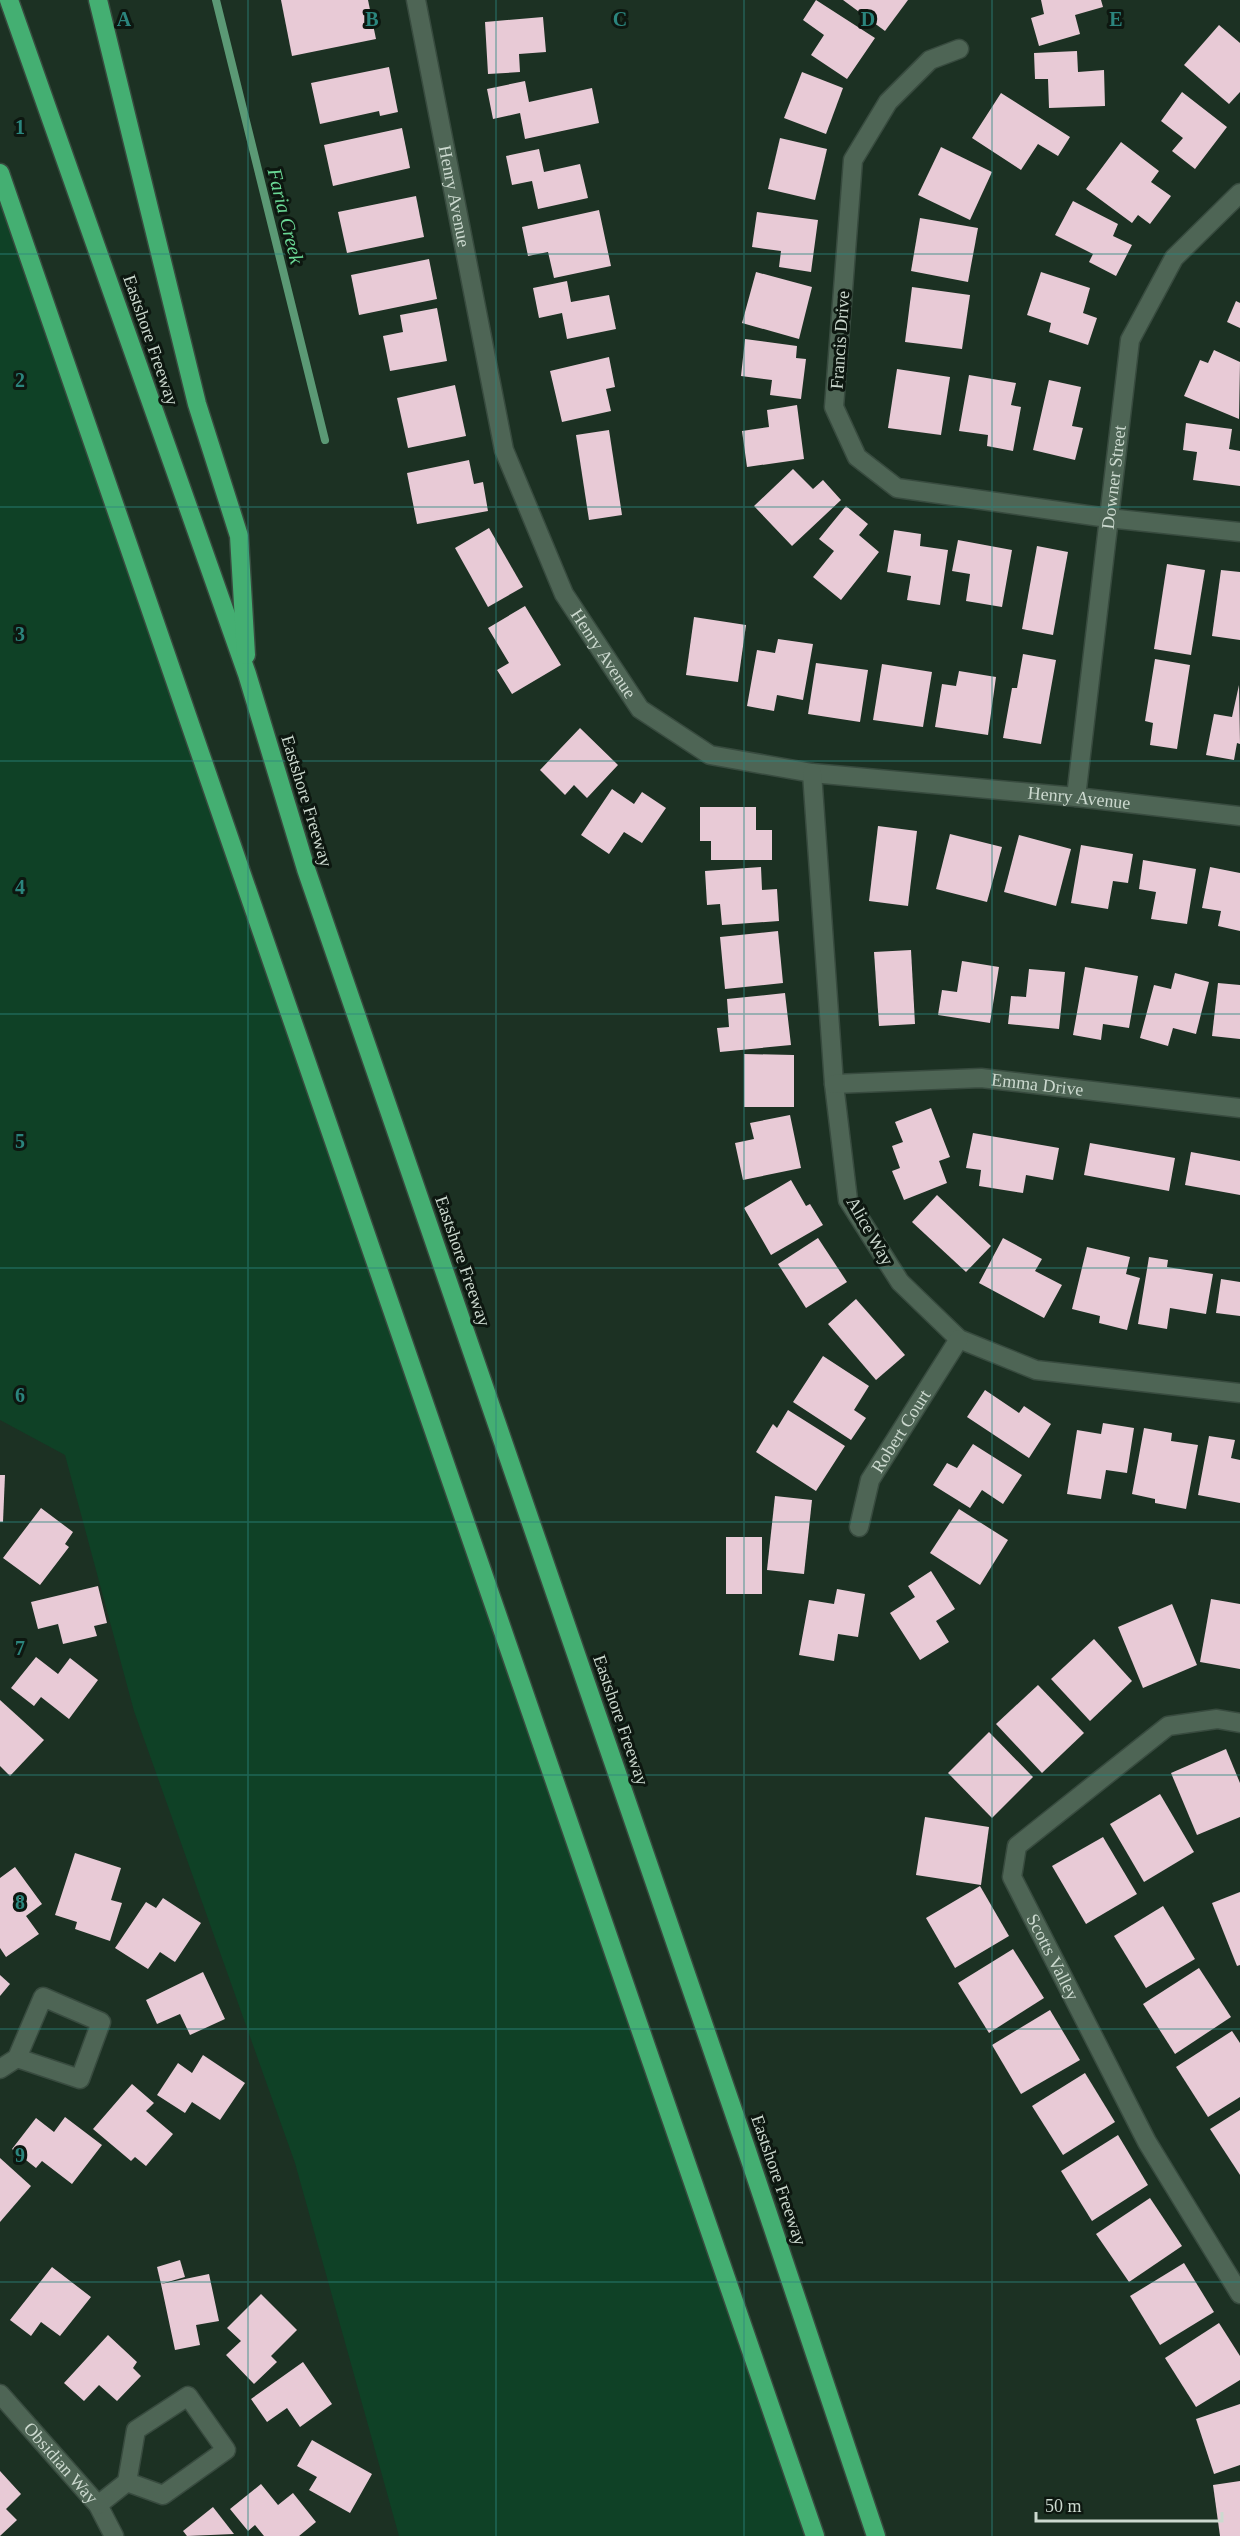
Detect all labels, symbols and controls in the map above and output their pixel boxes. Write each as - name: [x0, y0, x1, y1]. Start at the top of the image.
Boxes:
- text: A: [117, 8, 132, 30]
- text: B: [365, 8, 379, 30]
- text: C: [613, 8, 627, 30]
- text: D: [861, 8, 875, 30]
- text: E: [1109, 8, 1123, 30]
- text: 1: [15, 116, 25, 138]
- street label: Henry Avenue: [435, 144, 474, 249]
- water label: Faria Creek: [263, 165, 309, 267]
- street label: Eastshore Freeway: [119, 272, 183, 408]
- street label: Francis Drive: [827, 290, 853, 390]
- text: 2: [15, 369, 25, 391]
- street label: Downer Street: [1098, 424, 1130, 530]
- street label: Henry Avenue: [567, 605, 640, 702]
- text: 3: [15, 623, 25, 645]
- street label: Eastshore Freeway: [277, 733, 337, 869]
- street label: Henry Avenue: [1027, 783, 1132, 813]
- text: 4: [15, 876, 25, 898]
- street label: Emma Drive: [990, 1069, 1085, 1100]
- text: 5: [15, 1130, 25, 1152]
- street label: Eastshore Freeway: [431, 1193, 495, 1329]
- street label: Alice Way: [842, 1193, 898, 1269]
- text: 6: [15, 1384, 25, 1406]
- street label: Robert Court: [867, 1386, 935, 1477]
- text: 7: [15, 1637, 25, 1659]
- street label: Eastshore Freeway: [589, 1652, 653, 1788]
- text: 8: [15, 1891, 25, 1913]
- street label: Scotts Valley: [1022, 1911, 1083, 2004]
- street label: Eastshore Freeway: [747, 2112, 811, 2248]
- text: 9: [15, 2144, 25, 2166]
- street label: Obsidian Way: [20, 2418, 102, 2508]
- scale bar: [1036, 2485, 1222, 2523]
- text: 50 m: [1045, 2496, 1082, 2516]

